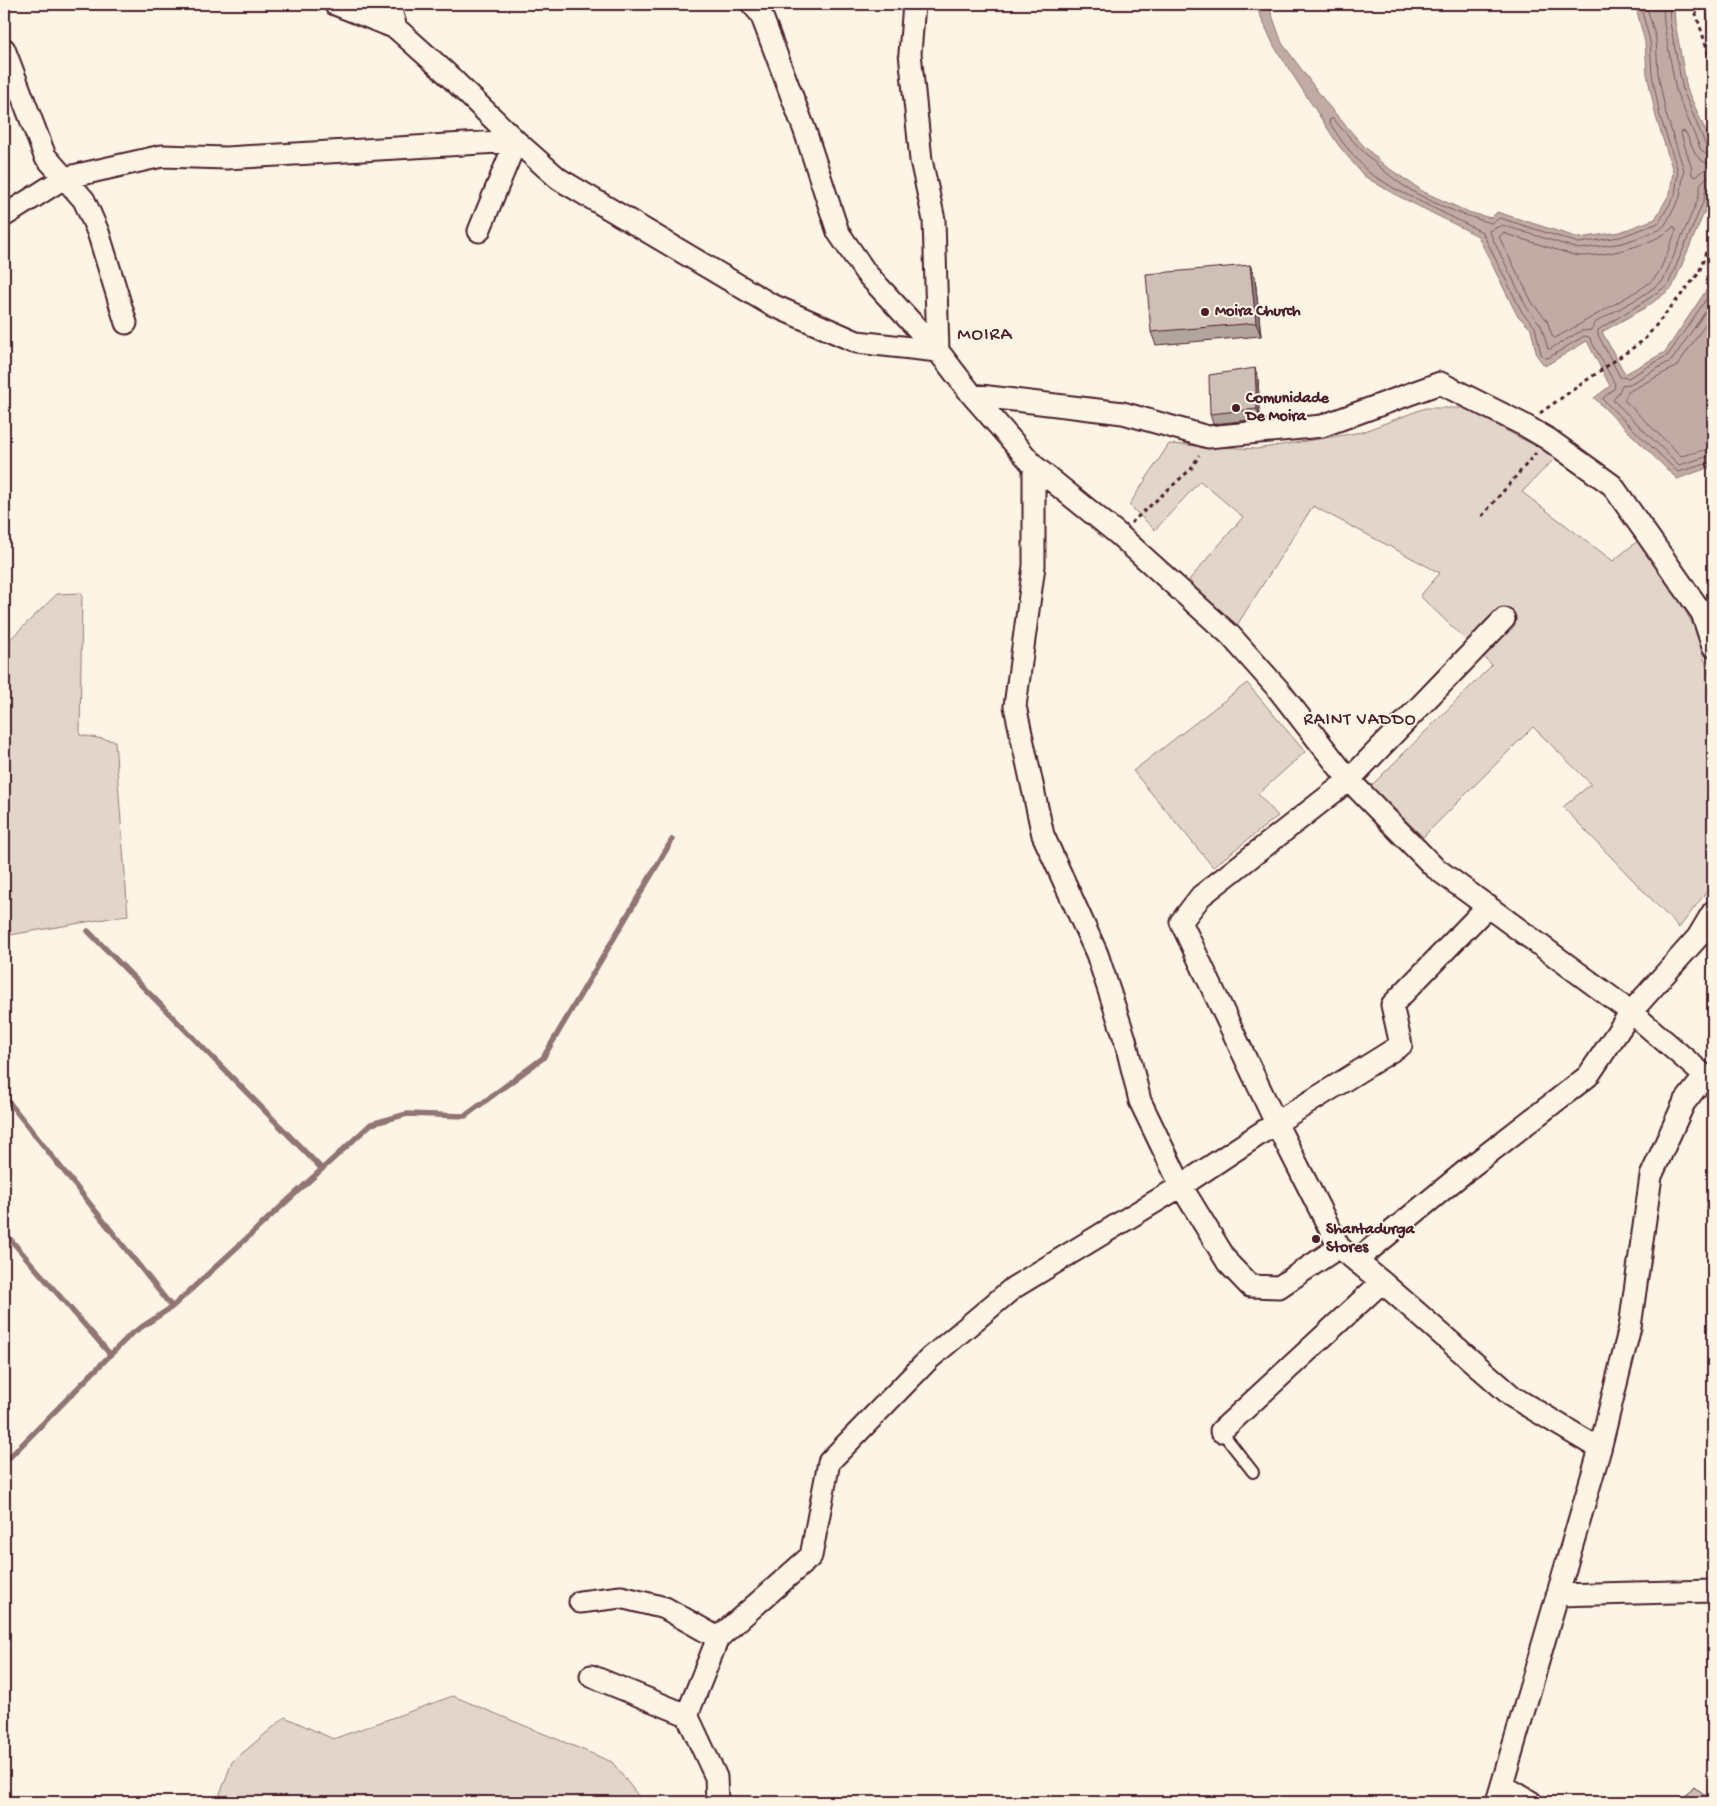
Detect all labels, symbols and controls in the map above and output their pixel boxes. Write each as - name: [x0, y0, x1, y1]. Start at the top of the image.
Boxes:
- place label: Moira Church: [1215, 303, 1301, 322]
- marker: Moira Church: [1199, 306, 1211, 318]
- district label: MOIRA: [957, 324, 1013, 347]
- place label: Comunidade De Moira: [1244, 390, 1330, 427]
- marker: Comunidade De Moira: [1230, 402, 1242, 414]
- district label: RAINT VADDO: [1303, 710, 1417, 731]
- place label: Shantadurga Stores: [1326, 1221, 1416, 1258]
- marker: Shantadurga Stores: [1310, 1233, 1322, 1245]

